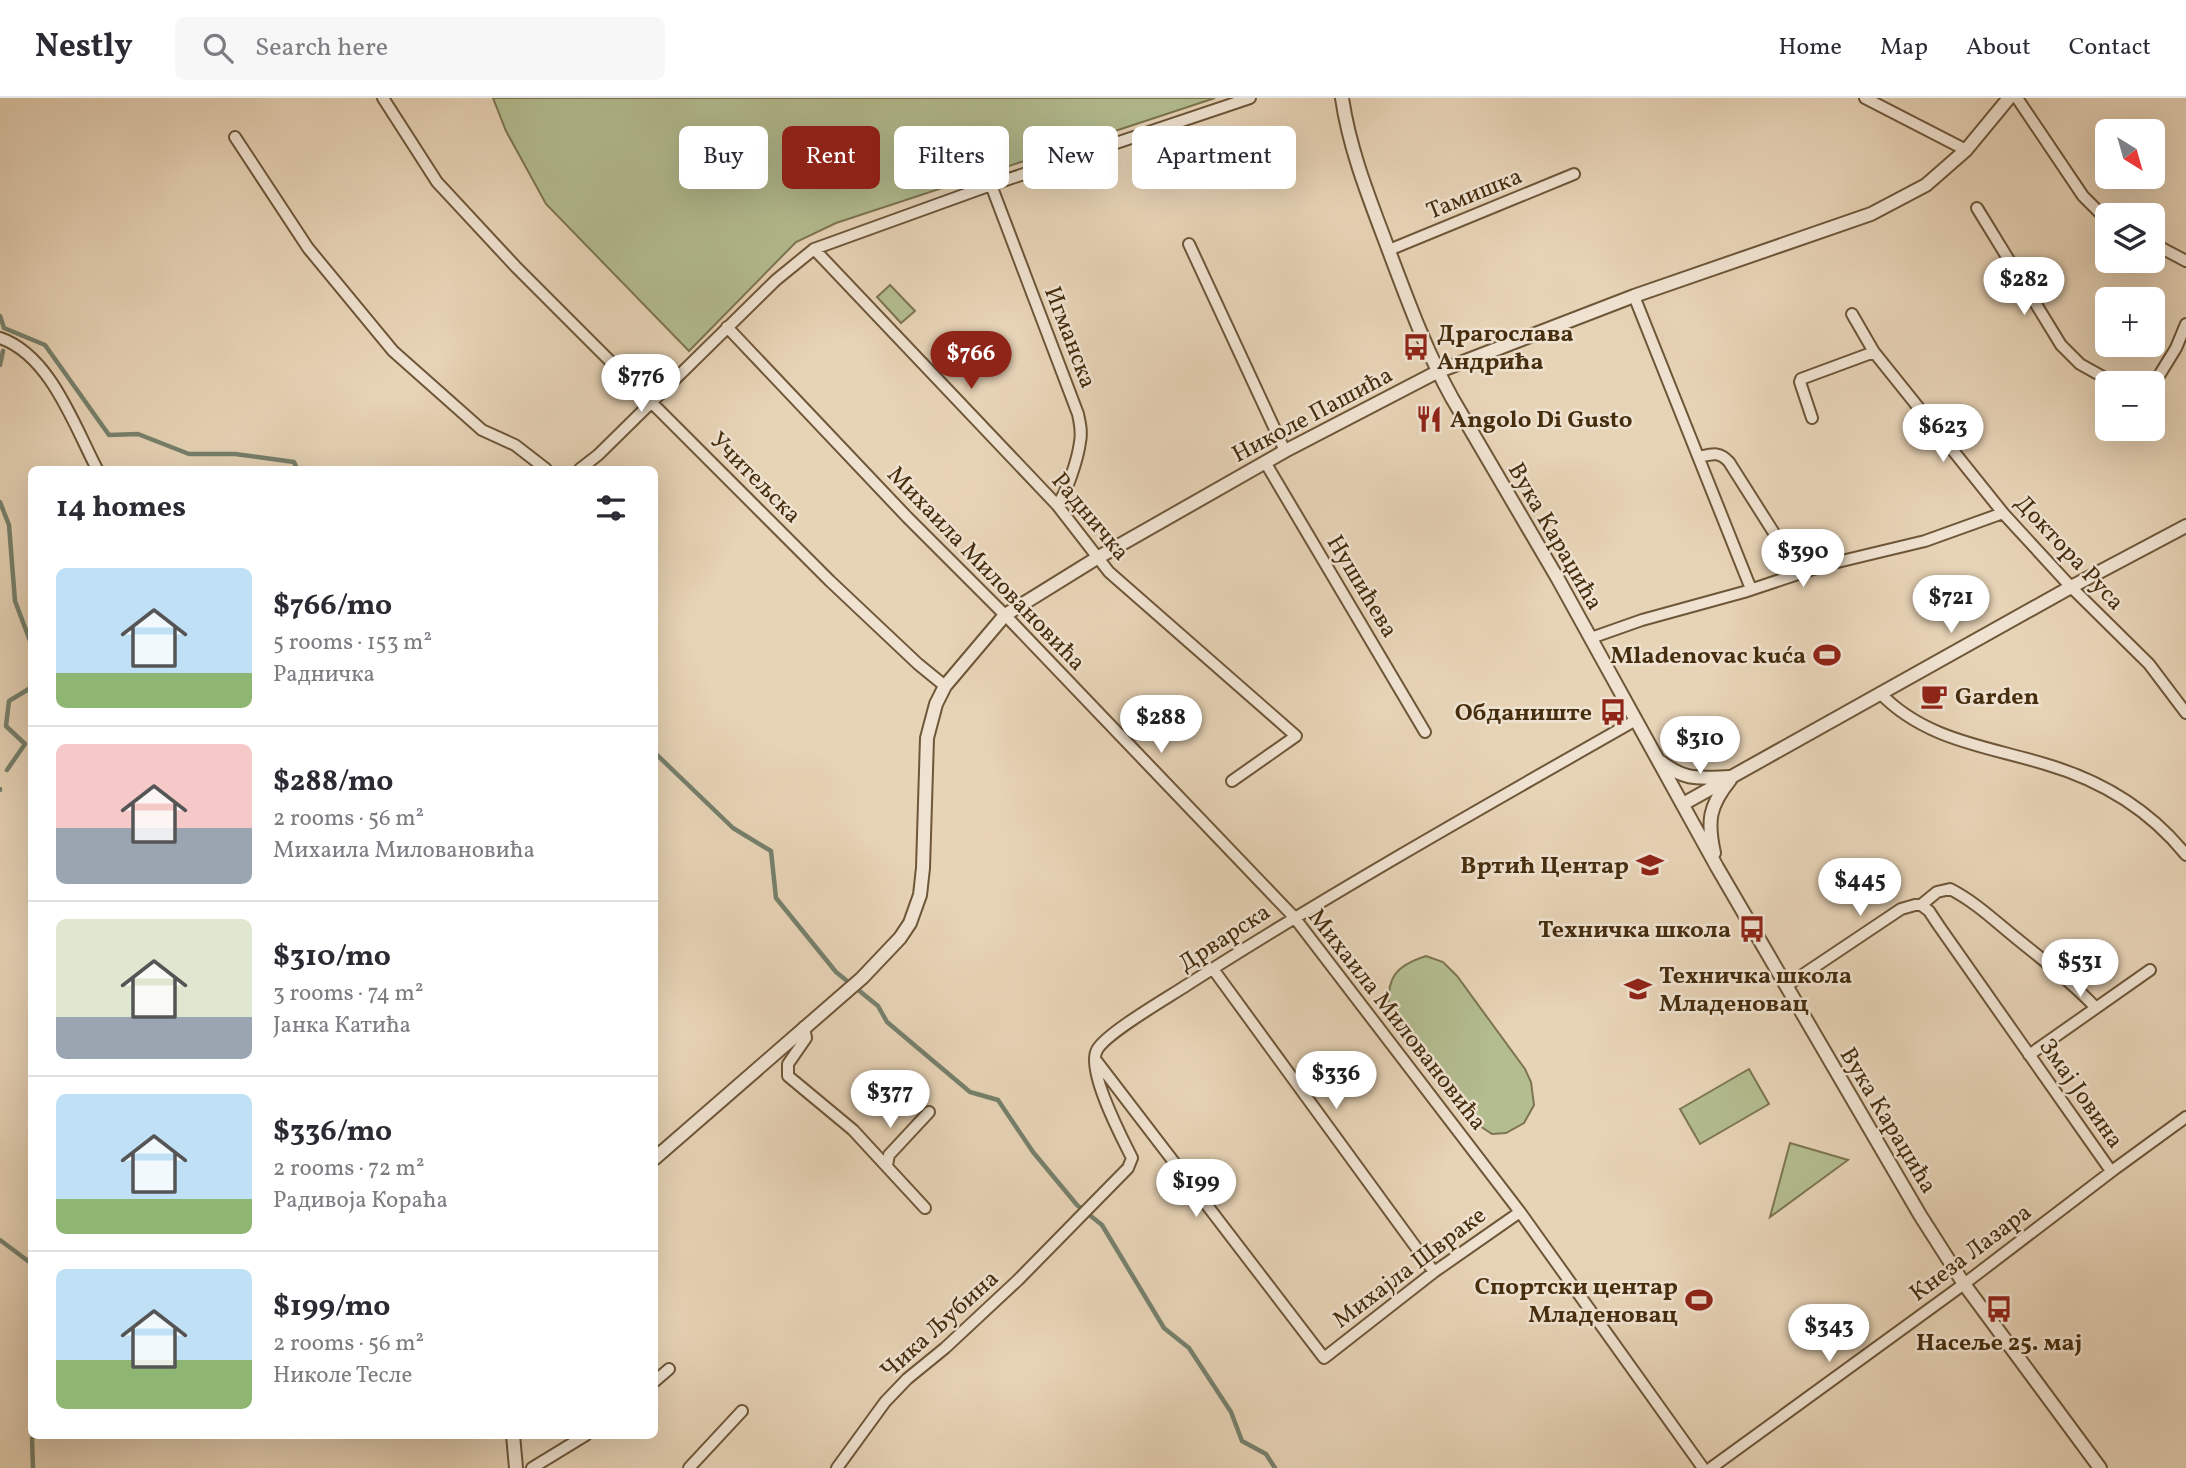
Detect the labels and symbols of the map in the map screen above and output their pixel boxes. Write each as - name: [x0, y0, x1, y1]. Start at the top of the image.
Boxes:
- north arrow: [2095, 119, 2165, 189]
- street label: Тамишка: [1422, 160, 1528, 229]
- pin: $282: [1983, 258, 2065, 317]
- street label: Игманска: [1034, 282, 1104, 394]
- place label: Драгослава Андрића: [1437, 318, 1574, 380]
- pin: $766: [930, 331, 1012, 391]
- bus stop icon: Драгослава Андрића: [1401, 332, 1431, 362]
- pin: $776: [600, 354, 682, 414]
- street label: Николе Пашића: [1226, 359, 1399, 473]
- restaurant icon: Angolo Di Gusto: [1414, 404, 1444, 434]
- place label: Angolo Di Gusto: [1450, 404, 1632, 438]
- pin: $623: [1902, 404, 1984, 464]
- street label: Учитељска: [701, 425, 808, 532]
- street label: Вука Караџића: [1498, 457, 1610, 617]
- street label: Михаила Миловановића: [878, 459, 1093, 679]
- street label: Радничка: [1042, 466, 1137, 569]
- street label: Доктора Руса: [2006, 488, 2131, 619]
- street label: Нушићева: [1317, 529, 1405, 645]
- pin: $390: [1762, 530, 1844, 589]
- pin: $721: [1910, 575, 1992, 635]
- place label: Mladenovac kuća: [1610, 640, 1806, 674]
- sports icon: Mladenovac kuća: [1812, 640, 1842, 670]
- cafe icon: Garden: [1919, 681, 1949, 711]
- place label: Garden: [1955, 681, 2040, 715]
- pin: $288: [1120, 696, 1202, 755]
- place label: Обданиште: [1455, 697, 1592, 731]
- bus stop icon: Обданиште: [1598, 697, 1628, 727]
- pin: $310: [1659, 716, 1741, 776]
- place label: Вртић Центар: [1460, 850, 1629, 884]
- school or university icon: Вртић Центар: [1635, 850, 1665, 880]
- pin: $445: [1819, 858, 1901, 918]
- street label: Дрварска: [1172, 896, 1278, 981]
- street label: Михаила Миловановића: [1299, 902, 1494, 1138]
- place label: Техничка школа: [1538, 914, 1731, 948]
- bus stop icon: Техничка школа: [1737, 914, 1767, 944]
- pin: $531: [2039, 940, 2121, 999]
- place label: Техничка школа Младеновац: [1659, 960, 1852, 1022]
- school or university icon: Техничка школа Младеновац: [1623, 974, 1653, 1004]
- street label: Змај Јовина: [2030, 1032, 2131, 1156]
- street label: Вука Караџића: [1830, 1041, 1944, 1201]
- pin: $336: [1295, 1052, 1377, 1111]
- pin: $377: [849, 1070, 931, 1130]
- pin: $199: [1155, 1160, 1237, 1219]
- street label: Кнеза Лазара: [1903, 1196, 2039, 1311]
- street label: Михајла Швраке: [1327, 1200, 1494, 1338]
- street label: Чика Љубина: [874, 1263, 1007, 1388]
- place label: Спортски центар Младеновац: [1474, 1271, 1678, 1333]
- sports icon: Спортски центар Младеновац: [1684, 1285, 1714, 1315]
- bus stop icon: Насеље 25. мај: [1984, 1294, 2014, 1324]
- pin: $343: [1788, 1304, 1870, 1364]
- place label: Насеље 25. мај: [1916, 1327, 2082, 1361]

